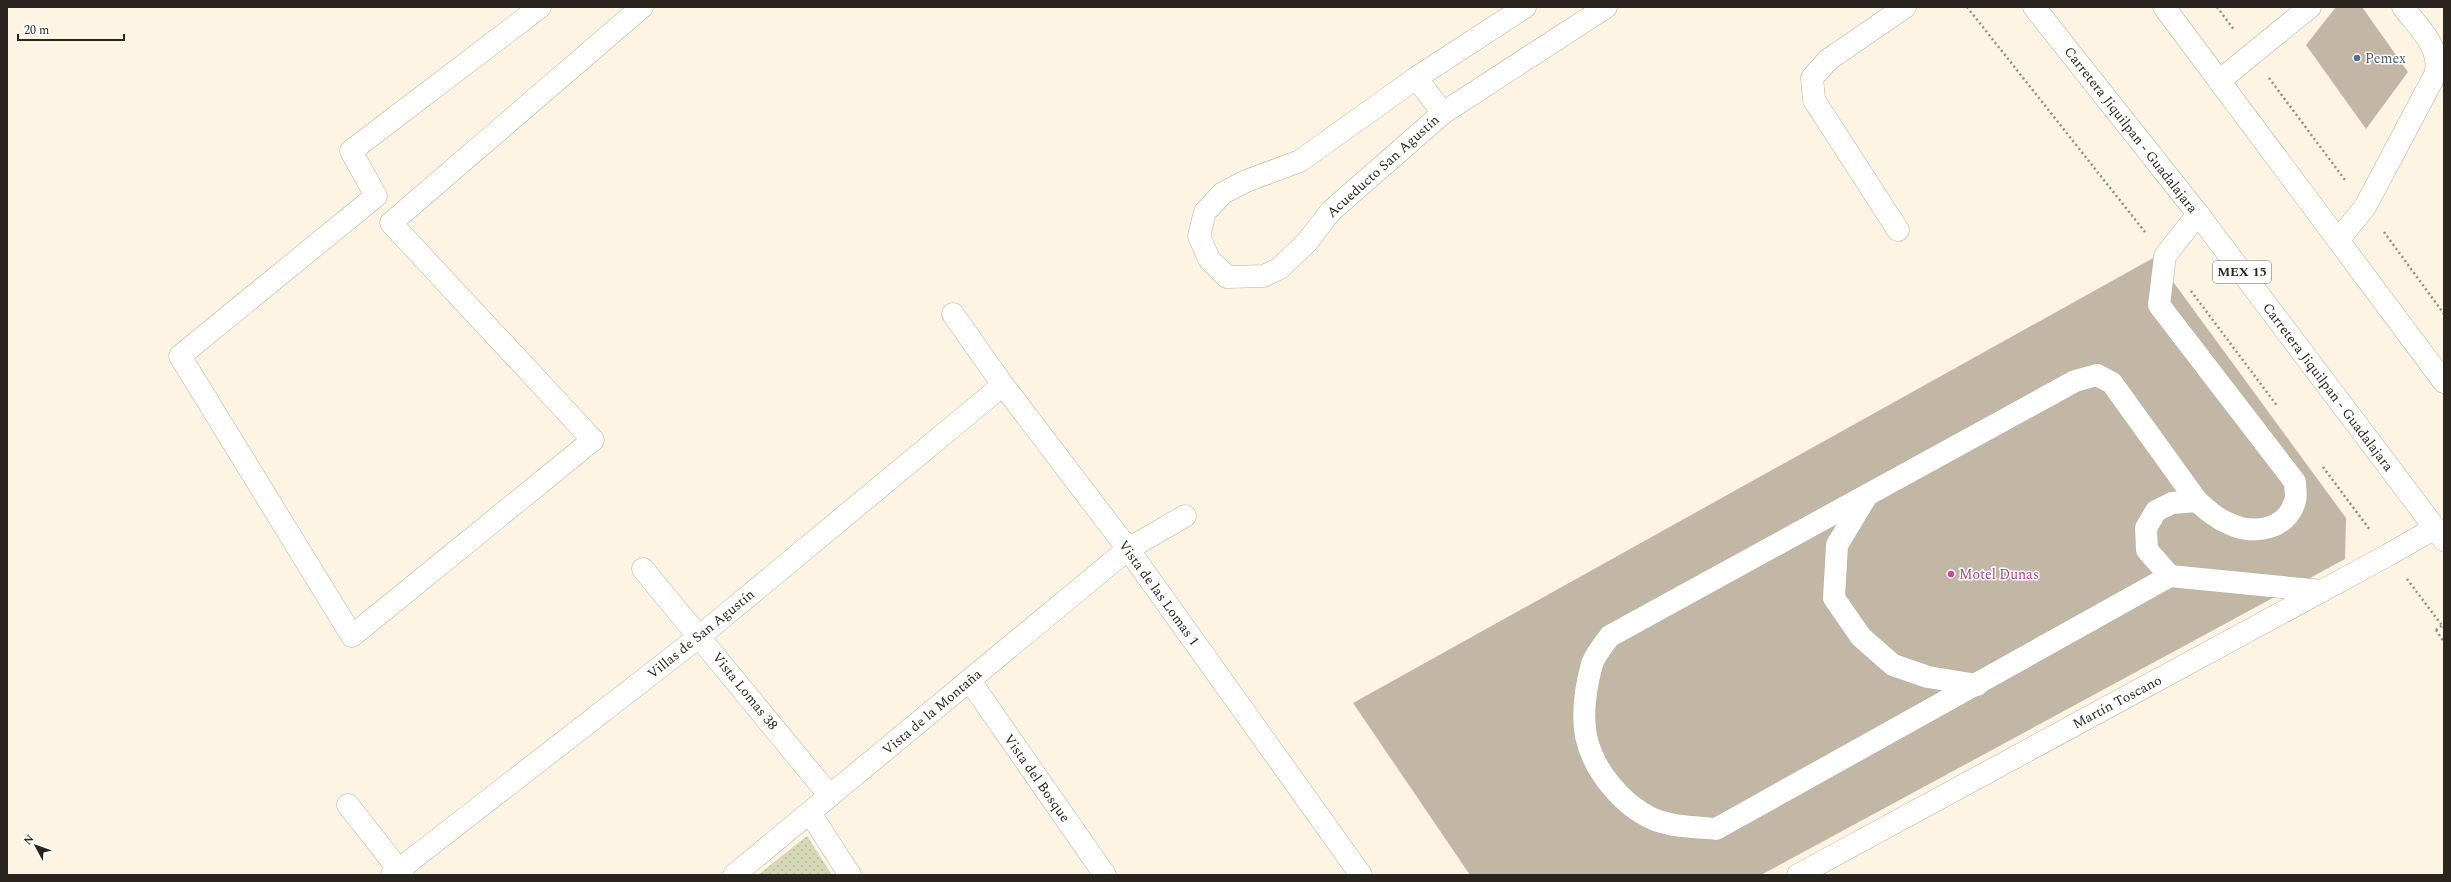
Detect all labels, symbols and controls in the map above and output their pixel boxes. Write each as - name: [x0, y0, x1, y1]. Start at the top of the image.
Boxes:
- scale bar: [18, 16, 124, 42]
- text: 20 m: [24, 21, 49, 40]
- street label: Carretera Jiquilpan - Guadalajara: [2059, 42, 2203, 218]
- place label: Pemex: [2365, 48, 2406, 69]
- marker: Pemex: [2352, 53, 2362, 63]
- street label: Acueducto San Agustín: [1322, 110, 1444, 222]
- road number: MEX 15: [2213, 261, 2271, 283]
- street label: Carretera Jiquilpan - Guadalajara: [2257, 298, 2399, 476]
- street label: Vista de las Lomas 1: [1113, 536, 1205, 650]
- place label: Motel Dunas: [1959, 564, 2039, 585]
- marker: Motel Dunas: [1946, 569, 1956, 579]
- street label: Villas de San Agustín: [643, 584, 759, 684]
- street label: Vista Lomas 38: [707, 648, 783, 734]
- street label: Vista de la Montaña: [878, 664, 987, 760]
- street label: Martín Toscano: [2069, 670, 2165, 734]
- street label: Vista del Bosque: [999, 730, 1075, 827]
- north arrow: [16, 826, 56, 866]
- text: N: [19, 831, 38, 849]

